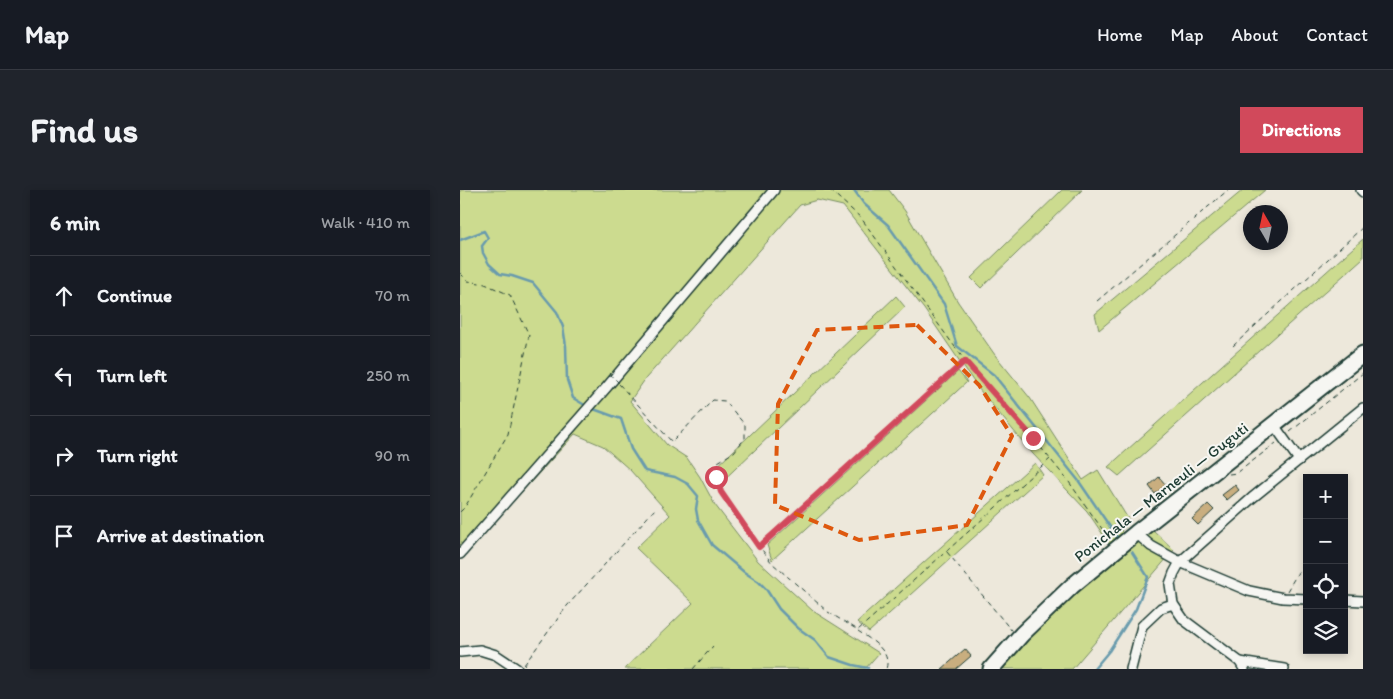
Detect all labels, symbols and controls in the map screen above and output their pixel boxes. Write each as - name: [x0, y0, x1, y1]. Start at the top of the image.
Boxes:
- text: Map: [25, 20, 69, 49]
- text: Home: [1097, 24, 1143, 46]
- text: Map: [1171, 24, 1204, 46]
- text: About: [1232, 24, 1278, 46]
- text: Contact: [1306, 24, 1368, 46]
- button: Directions: [1240, 107, 1363, 153]
- text: Find us: [30, 109, 138, 151]
- north arrow: [1243, 205, 1288, 250]
- text: 6 min: [50, 210, 100, 235]
- text: Walk · 410 m: [321, 213, 410, 232]
- icon: ahead: [50, 282, 78, 310]
- text: Continue: [97, 284, 172, 307]
- text: 70 m: [375, 286, 410, 305]
- icon: left: [50, 362, 78, 390]
- text: Turn left: [97, 364, 167, 387]
- text: 250 m: [366, 366, 410, 385]
- street label: Ponichala — Marneuli — Guguti: [1070, 418, 1252, 566]
- route end: [1022, 427, 1045, 450]
- icon: right: [50, 442, 78, 470]
- text: Turn right: [97, 444, 178, 467]
- text: 90 m: [375, 446, 410, 465]
- route start: [705, 466, 728, 489]
- map controls: [1303, 474, 1348, 654]
- button: +: [1303, 474, 1348, 519]
- button: −: [1303, 519, 1348, 564]
- icon: arrive: [50, 522, 78, 550]
- text: Arrive at destination: [97, 524, 264, 547]
- button: locate: [1303, 564, 1348, 609]
- button: layers: [1303, 609, 1348, 654]

